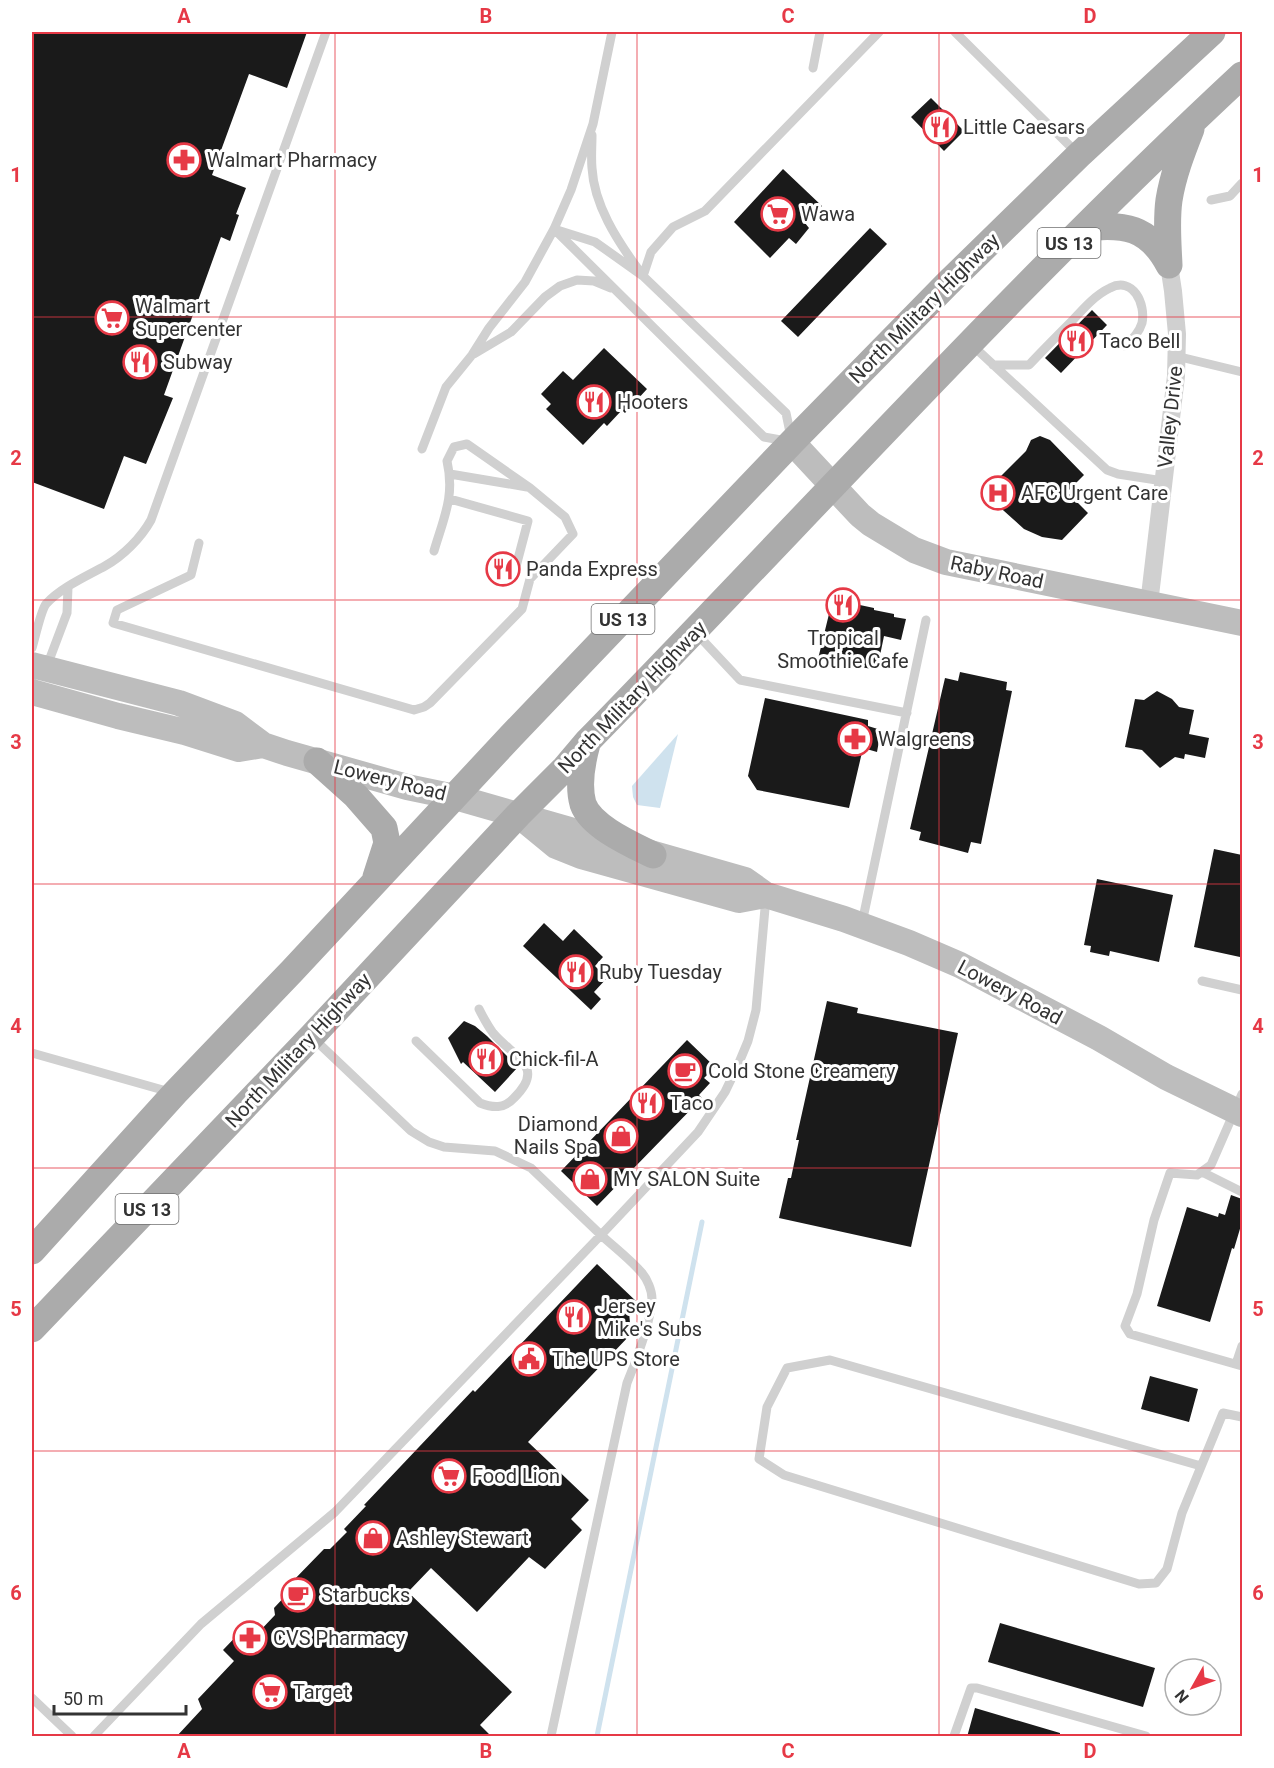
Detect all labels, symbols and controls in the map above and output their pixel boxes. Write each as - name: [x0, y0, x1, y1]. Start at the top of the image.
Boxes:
- text: A: [177, 4, 191, 28]
- text: B: [480, 4, 492, 28]
- text: C: [781, 4, 795, 28]
- text: D: [1084, 4, 1097, 28]
- restaurant icon: Little Caesars: [922, 109, 958, 145]
- place label: Little Caesars: [963, 115, 1085, 139]
- pharmacy icon: Walmart Pharmacy: [166, 142, 202, 178]
- place label: Walmart Pharmacy: [207, 148, 378, 172]
- text: 1: [10, 163, 22, 187]
- text: 1: [1252, 163, 1264, 187]
- supermarket icon: Wawa: [760, 196, 796, 232]
- place label: Wawa: [801, 202, 855, 226]
- street label: North Military Highway: [844, 227, 1005, 388]
- road number: US 13: [1038, 228, 1100, 258]
- place label: Walmart Supercenter: [135, 294, 243, 341]
- supermarket icon: Walmart Supercenter: [94, 300, 130, 336]
- restaurant icon: Taco Bell: [1058, 323, 1094, 359]
- place label: Taco Bell: [1099, 329, 1180, 353]
- restaurant icon: Subway: [122, 344, 158, 380]
- place label: Subway: [163, 350, 233, 374]
- street label: Valley Drive: [1153, 365, 1187, 469]
- restaurant icon: Hooters: [576, 384, 612, 420]
- place label: Hooters: [617, 390, 688, 414]
- text: 2: [10, 446, 22, 470]
- text: 2: [1252, 446, 1264, 470]
- hospital icon: AFC Urgent Care: [980, 475, 1016, 511]
- place label: AFC Urgent Care: [1021, 481, 1168, 505]
- street label: Raby Road: [948, 550, 1046, 594]
- restaurant icon: Panda Express: [485, 551, 521, 587]
- place label: Panda Express: [526, 557, 658, 581]
- restaurant icon: Tropical Smoothie Cafe: [825, 587, 861, 623]
- road number: US 13: [592, 604, 654, 634]
- street label: North Military Highway: [553, 615, 711, 778]
- place label: Tropical Smoothie Cafe: [777, 626, 909, 673]
- pharmacy icon: Walgreens: [837, 721, 873, 757]
- place label: Walgreens: [878, 727, 972, 751]
- text: 3: [10, 730, 22, 754]
- text: 3: [1252, 730, 1264, 754]
- street label: Lowery Road: [331, 754, 449, 806]
- restaurant icon: Ruby Tuesday: [558, 954, 594, 990]
- street label: Lowery Road: [954, 954, 1066, 1030]
- place label: Ruby Tuesday: [599, 960, 722, 984]
- street label: North Military Highway: [220, 967, 376, 1132]
- text: 4: [10, 1014, 22, 1038]
- text: 4: [1252, 1014, 1264, 1038]
- restaurant icon: Chick-fil-A: [468, 1041, 504, 1077]
- place label: Chick-fil-A: [509, 1047, 599, 1071]
- cafe icon: Cold Stone Creamery: [667, 1053, 703, 1089]
- place label: Cold Stone Creamery: [708, 1059, 896, 1083]
- restaurant icon: Taco: [629, 1085, 665, 1121]
- place label: Taco: [670, 1091, 714, 1115]
- place label: Diamond Nails Spa: [514, 1112, 598, 1159]
- shop icon: Diamond Nails Spa: [603, 1118, 639, 1154]
- shop icon: MY SALON Suite: [572, 1161, 608, 1197]
- place label: MY SALON Suite: [613, 1167, 760, 1191]
- road number: US 13: [116, 1194, 178, 1224]
- place label: Jersey Mike's Subs: [597, 1294, 702, 1341]
- text: 5: [10, 1297, 22, 1321]
- text: 5: [1252, 1297, 1264, 1321]
- restaurant icon: Jersey Mike's Subs: [556, 1299, 592, 1335]
- public building icon: The UPS Store: [511, 1341, 547, 1377]
- place label: The UPS Store: [552, 1347, 680, 1371]
- supermarket icon: Food Lion: [431, 1458, 467, 1494]
- place label: Food Lion: [472, 1464, 560, 1488]
- shop icon: Ashley Stewart: [355, 1520, 391, 1556]
- place label: Ashley Stewart: [396, 1526, 529, 1550]
- cafe icon: Starbucks: [280, 1577, 316, 1613]
- text: 6: [10, 1581, 22, 1605]
- text: 6: [1252, 1581, 1264, 1605]
- place label: Starbucks: [321, 1583, 410, 1607]
- pharmacy icon: CVS Pharmacy: [232, 1620, 268, 1656]
- place label: CVS Pharmacy: [273, 1626, 406, 1650]
- north arrow: [1163, 1657, 1223, 1717]
- supermarket icon: Target: [252, 1674, 288, 1710]
- scale bar: [54, 1678, 186, 1716]
- place label: Target: [293, 1680, 350, 1704]
- text: N: [1171, 1686, 1193, 1707]
- text: 50 m: [63, 1688, 103, 1709]
- text: A: [177, 1739, 191, 1763]
- text: B: [480, 1739, 492, 1763]
- text: C: [781, 1739, 795, 1763]
- text: D: [1084, 1739, 1097, 1763]

